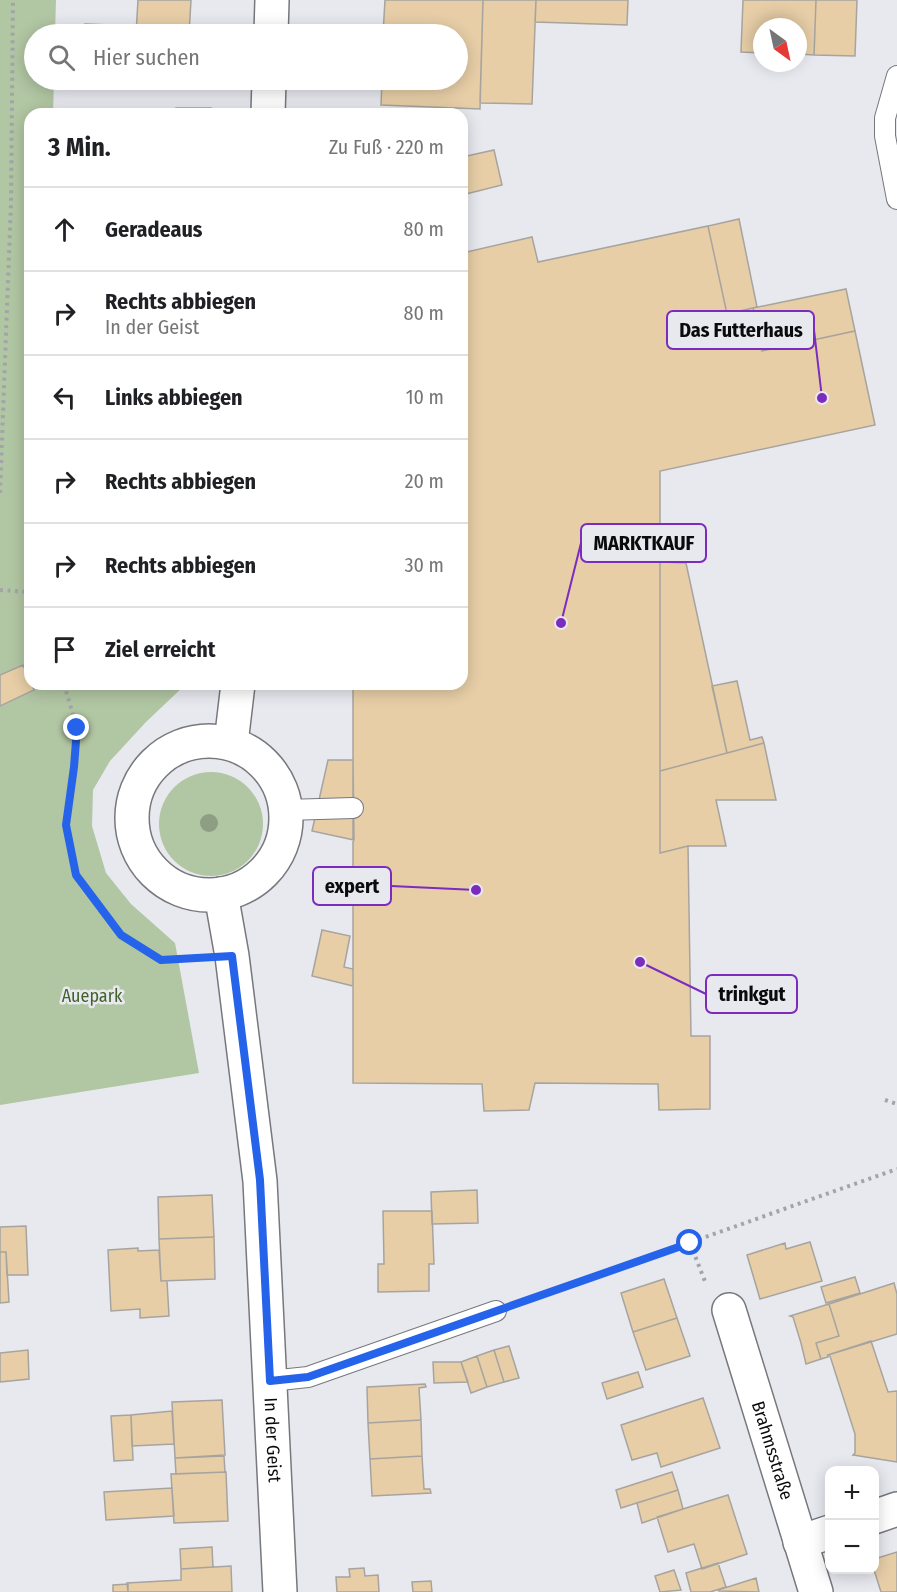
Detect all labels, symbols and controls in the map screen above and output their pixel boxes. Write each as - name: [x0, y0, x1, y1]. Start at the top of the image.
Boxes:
- north arrow: [753, 18, 807, 72]
- search box: [24, 24, 468, 90]
- icon: search: [45, 41, 78, 74]
- text: Hier suchen: [93, 44, 200, 71]
- text: 3 Min.: [48, 132, 111, 163]
- text: Zu Fuß · 220 m: [329, 135, 444, 159]
- icon: ahead: [48, 213, 81, 246]
- text: Geradeaus: [105, 216, 202, 243]
- text: 80 m: [404, 217, 444, 241]
- text: Rechts abbiegen: [105, 288, 256, 315]
- icon: right: [48, 297, 81, 330]
- text: 80 m: [404, 301, 444, 325]
- callout: Das Futterhaus: [667, 311, 814, 349]
- text: In der Geist: [105, 315, 199, 339]
- text: Das Futterhaus: [679, 318, 803, 342]
- icon: left: [48, 381, 81, 414]
- text: Links abbiegen: [105, 384, 243, 411]
- text: 10 m: [406, 385, 444, 409]
- icon: right: [48, 465, 81, 498]
- text: Rechts abbiegen: [105, 468, 256, 495]
- text: 20 m: [405, 469, 444, 493]
- callout: MARKTKAUF: [581, 524, 706, 562]
- text: MARKTKAUF: [594, 531, 695, 555]
- icon: right: [48, 549, 81, 582]
- text: Rechts abbiegen: [105, 552, 256, 579]
- text: 30 m: [404, 553, 444, 577]
- icon: arrive: [48, 633, 81, 666]
- text: Ziel erreicht: [105, 636, 216, 663]
- route end: [63, 714, 89, 740]
- callout: expert: [313, 867, 391, 905]
- text: expert: [325, 874, 380, 898]
- callout: trinkgut: [706, 975, 797, 1013]
- text: trinkgut: [718, 982, 787, 1006]
- park label: Auepark: [62, 985, 123, 1007]
- route start: [676, 1229, 702, 1255]
- street label: In der Geist: [260, 1397, 286, 1483]
- street label: Brahmsstraße: [747, 1399, 798, 1503]
- map controls: [825, 1466, 879, 1574]
- button: +: [825, 1466, 879, 1520]
- button: −: [825, 1520, 879, 1574]

